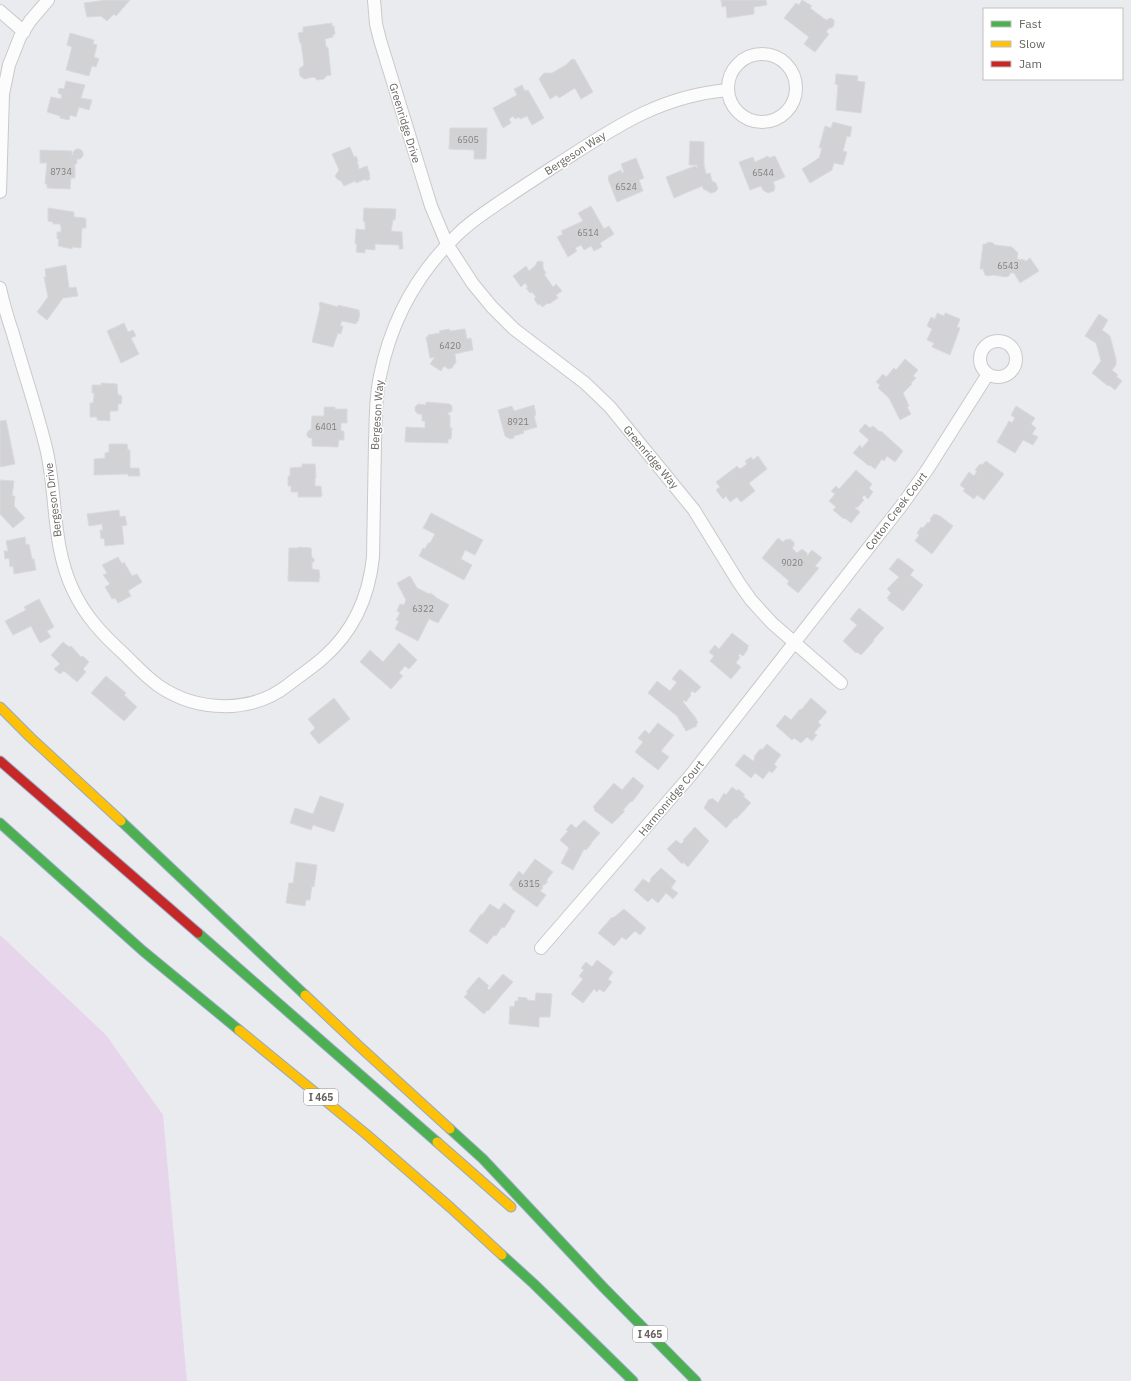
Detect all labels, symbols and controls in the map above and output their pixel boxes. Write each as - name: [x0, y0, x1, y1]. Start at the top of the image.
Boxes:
- legend: [983, 8, 1123, 80]
- text: Fast: [1019, 16, 1042, 31]
- text: Slow: [1019, 36, 1045, 51]
- text: Jam: [1019, 56, 1042, 71]
- street label: Greenridge Drive: [386, 81, 424, 165]
- street label: Bergeson Way: [542, 128, 609, 178]
- house number: 6505: [457, 134, 479, 145]
- house number: 8734: [50, 166, 72, 177]
- house number: 6544: [752, 167, 774, 178]
- house number: 6524: [615, 181, 637, 192]
- house number: 6514: [577, 227, 599, 238]
- house number: 6543: [997, 260, 1019, 271]
- house number: 6420: [439, 340, 461, 351]
- street label: Bergeson Way: [368, 379, 386, 450]
- house number: 8921: [507, 416, 529, 427]
- house number: 6401: [315, 421, 337, 432]
- street label: Greenridge Way: [620, 422, 682, 492]
- street label: Bergeson Drive: [42, 462, 64, 538]
- street label: Cotton Creek Court: [862, 469, 930, 553]
- house number: 9020: [781, 557, 803, 568]
- house number: 6322: [412, 603, 434, 614]
- street label: Harmonridge Court: [635, 757, 707, 839]
- house number: 6315: [518, 878, 540, 889]
- road number: I 465: [304, 1089, 338, 1105]
- road number: I 465: [633, 1326, 667, 1342]

